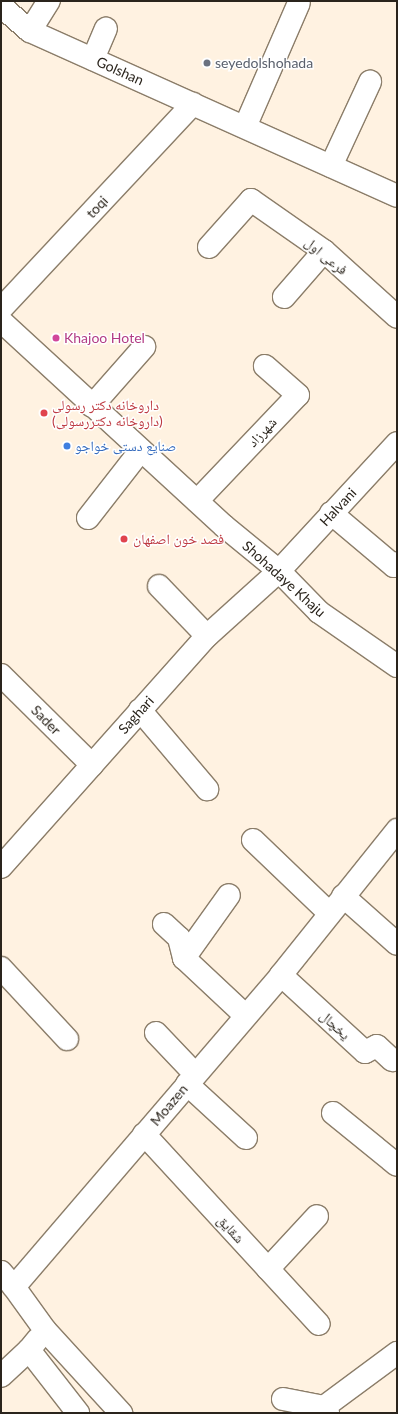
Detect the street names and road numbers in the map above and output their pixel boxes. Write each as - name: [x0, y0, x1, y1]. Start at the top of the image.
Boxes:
- street label: Golshan: [94, 53, 146, 89]
- street label: toqi: [83, 192, 111, 222]
- street label: فرعی اول: [301, 234, 351, 278]
- street label: شهرزاد: [244, 414, 280, 450]
- street label: Halvani: [316, 484, 360, 530]
- street label: Shohadaye Khaju: [239, 537, 329, 621]
- street label: Saghari: [115, 693, 157, 737]
- street label: Sader: [28, 702, 64, 738]
- street label: یخچال: [316, 1007, 354, 1043]
- street label: Moazen: [147, 1081, 191, 1129]
- street label: شقایق: [214, 1212, 248, 1246]

